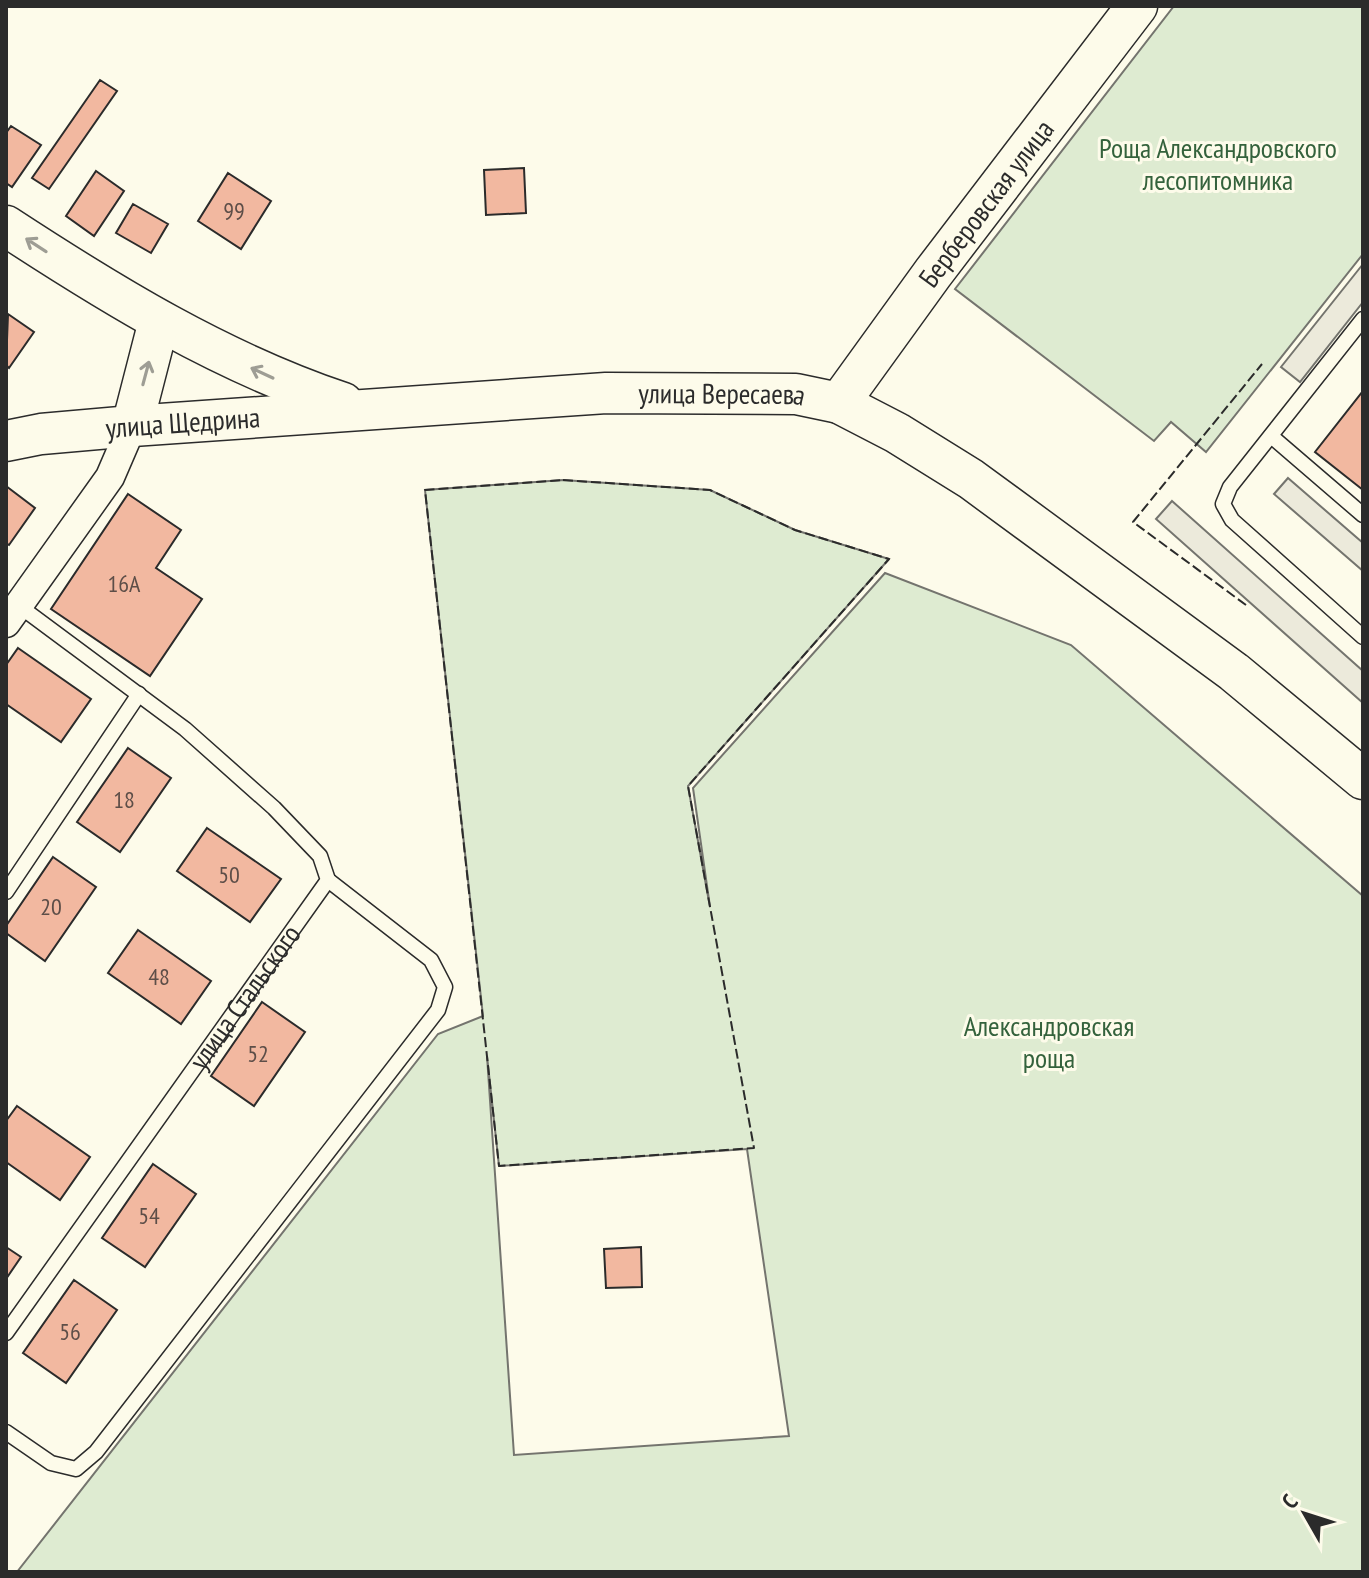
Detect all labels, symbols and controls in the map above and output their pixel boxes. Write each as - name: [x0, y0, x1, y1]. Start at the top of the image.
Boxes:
- street label: Берберовская улица: [910, 112, 1062, 294]
- park label: Роща Александровского лесопитомника: [1099, 129, 1337, 198]
- house number: 99: [223, 195, 245, 226]
- one-way arrow: [25, 237, 48, 253]
- one-way arrow: [139, 361, 154, 387]
- one-way arrow: [251, 364, 275, 379]
- street label: улица Вересаева: [638, 374, 809, 414]
- street label: улица Щедрина: [104, 398, 261, 446]
- house number: 16А: [108, 568, 141, 599]
- house number: 18: [113, 784, 135, 815]
- house number: 50: [218, 859, 240, 890]
- house number: 20: [40, 891, 62, 922]
- street label: улица Стальского: [180, 917, 308, 1077]
- house number: 48: [148, 961, 170, 992]
- park label: Александровская роща: [964, 1007, 1134, 1076]
- house number: 52: [247, 1038, 269, 1069]
- house number: 54: [138, 1200, 160, 1231]
- house number: 56: [59, 1316, 81, 1347]
- north arrow: [1265, 1474, 1345, 1554]
- text: С: [1275, 1489, 1304, 1514]

